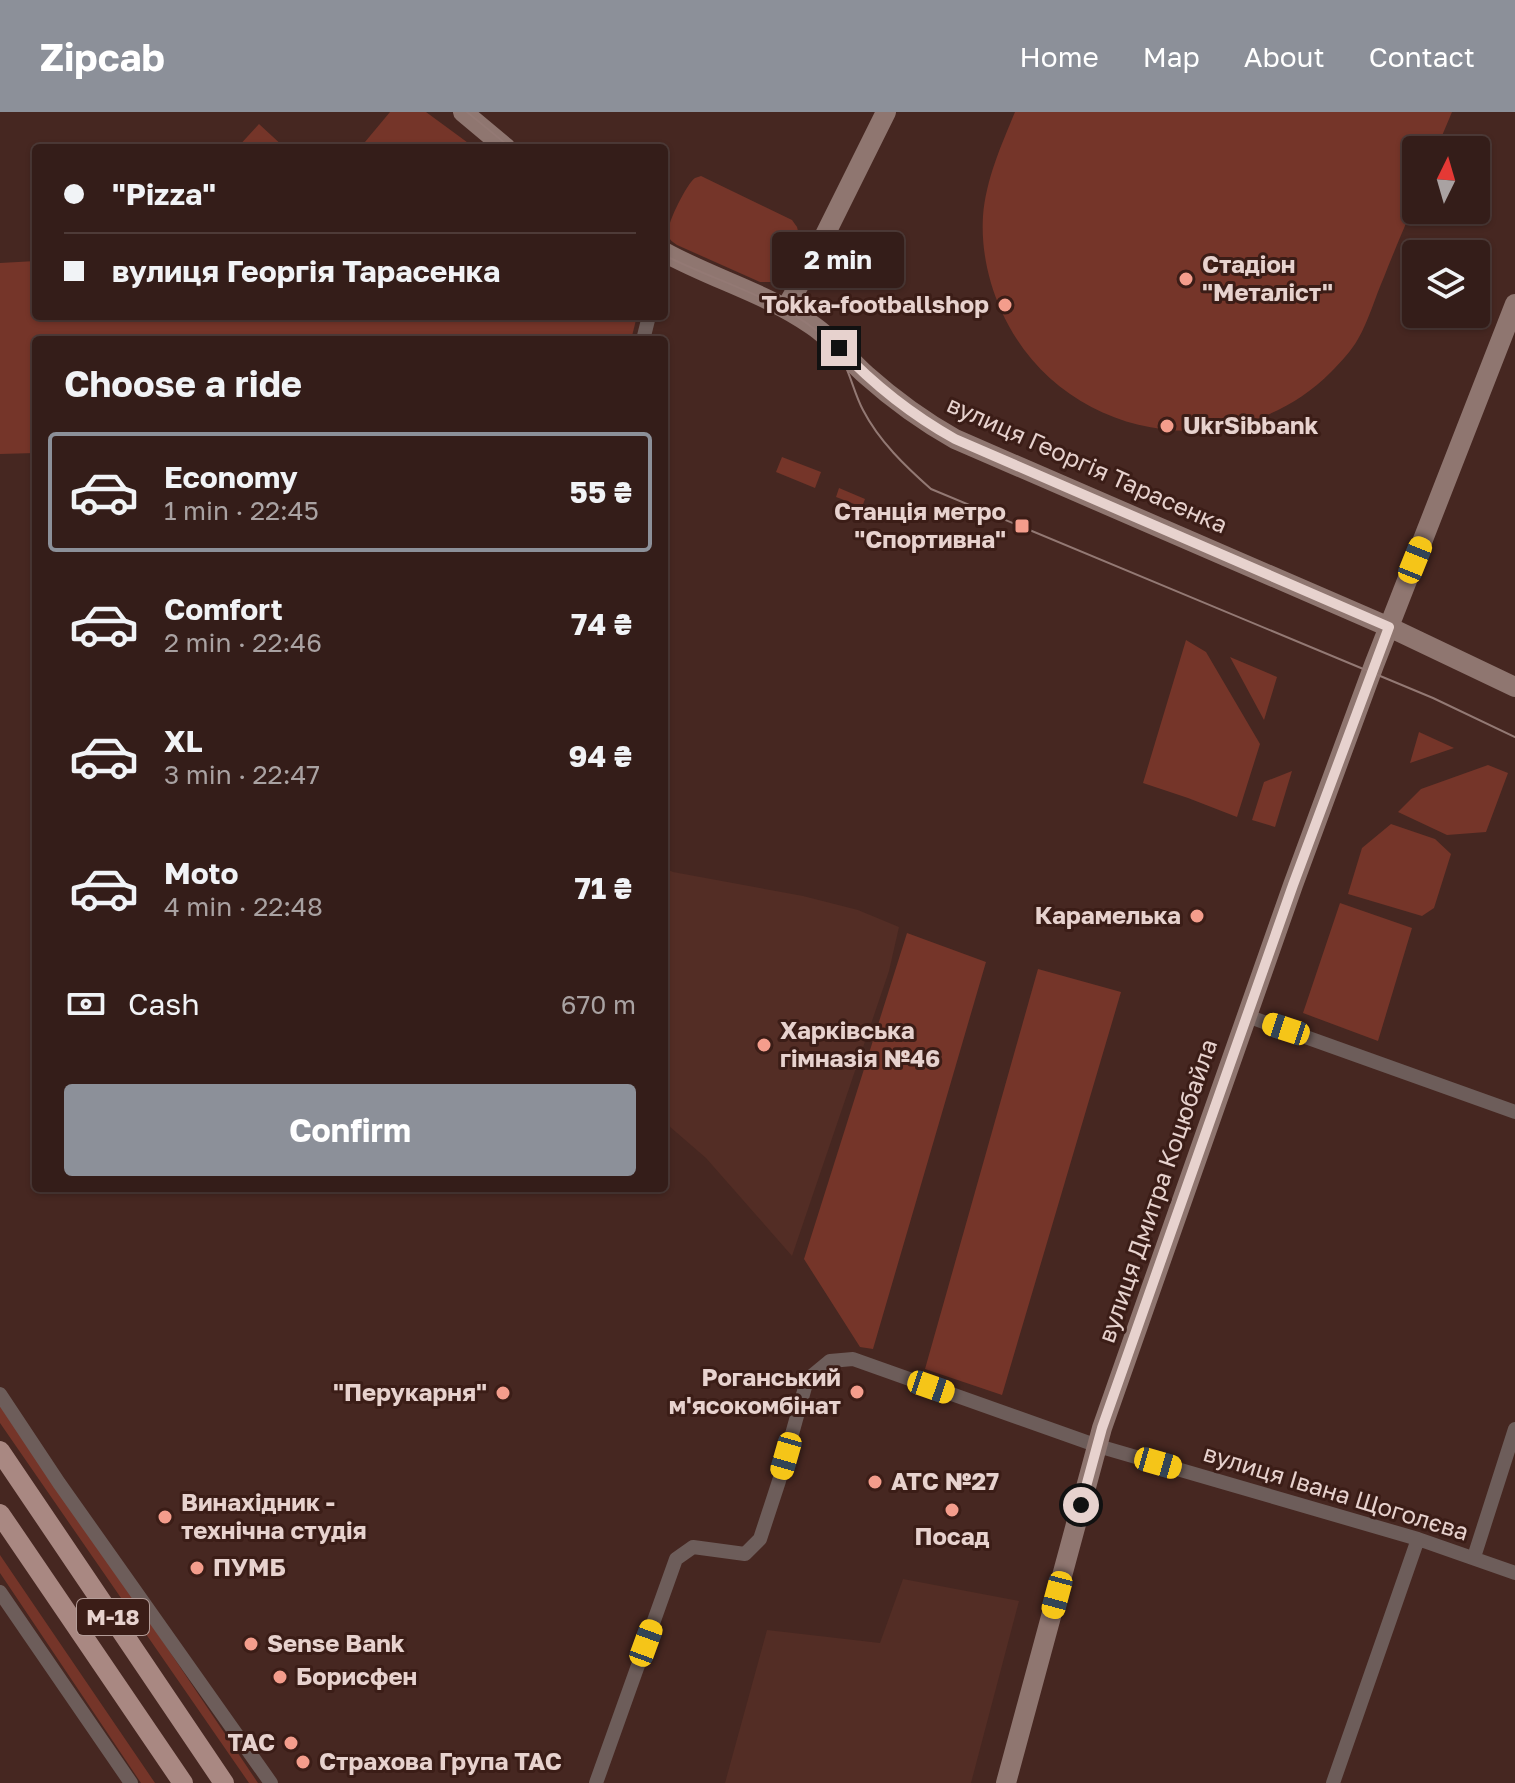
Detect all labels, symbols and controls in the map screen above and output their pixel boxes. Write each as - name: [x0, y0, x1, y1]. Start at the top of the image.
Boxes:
- text: Zipcab: [40, 34, 165, 79]
- text: Home: [1020, 40, 1099, 73]
- text: Map: [1143, 40, 1200, 73]
- text: About: [1244, 40, 1325, 73]
- text: Contact: [1369, 40, 1475, 73]
- north arrow: [1402, 136, 1490, 224]
- map controls: [1402, 136, 1490, 328]
- text: "Pizza": [112, 176, 216, 212]
- callout: 2 min: [773, 232, 905, 288]
- button: layers: [1402, 240, 1490, 328]
- text: 2 min: [804, 244, 872, 275]
- place label: Стадіон "Металіст": [1202, 249, 1333, 306]
- text: вулиця Георгія Тарасенка: [112, 253, 500, 289]
- marker: Стадіон "Металіст": [1177, 270, 1195, 288]
- place label: Tokka-footballshop: [761, 289, 989, 318]
- marker: Tokka-footballshop: [996, 296, 1014, 314]
- route end: [821, 330, 857, 366]
- text: Choose a ride: [64, 362, 302, 405]
- street label: вулиця Георгія Тарасенка: [943, 389, 1232, 539]
- place label: UkrSibbank: [1183, 410, 1318, 439]
- marker: UkrSibbank: [1158, 417, 1176, 435]
- icon: car: [68, 456, 140, 528]
- text: Economy: [164, 459, 298, 495]
- text: 55 ₴: [570, 474, 632, 510]
- text: 1 min · 22:45: [164, 495, 319, 526]
- place label: Станція метро "Спортивна": [834, 496, 1006, 553]
- marker: Станція метро "Спортивна": [1013, 517, 1031, 535]
- car: [1395, 533, 1435, 587]
- icon: car: [68, 588, 140, 660]
- text: Comfort: [164, 591, 283, 627]
- text: 74 ₴: [571, 606, 632, 642]
- text: 2 min · 22:46: [164, 627, 322, 658]
- icon: car: [68, 720, 140, 792]
- text: XL: [164, 723, 203, 759]
- text: 94 ₴: [568, 738, 632, 774]
- text: 3 min · 22:47: [164, 759, 320, 790]
- icon: car: [68, 852, 140, 924]
- text: Moto: [164, 855, 239, 891]
- text: 71 ₴: [574, 870, 632, 906]
- text: 4 min · 22:48: [164, 891, 323, 922]
- place label: Карамелька: [1035, 900, 1181, 929]
- marker: Карамелька: [1188, 907, 1206, 925]
- icon: cash: [64, 982, 108, 1026]
- text: Cash: [128, 986, 200, 1022]
- text: 670 m: [561, 989, 636, 1020]
- car: [1259, 1010, 1313, 1048]
- place label: Харківська гімназія №46: [780, 1015, 940, 1072]
- street label: вулиця Дмитра Коцюбайла: [1091, 1035, 1222, 1346]
- marker: Харківська гімназія №46: [755, 1036, 773, 1054]
- button: Confirm: [64, 1084, 636, 1176]
- place label: Роганський м'ясокомбінат: [669, 1362, 841, 1419]
- car: [904, 1368, 958, 1406]
- place label: "Перукарня": [333, 1377, 487, 1406]
- marker: Роганський м'ясокомбінат: [848, 1383, 866, 1401]
- marker: "Перукарня": [494, 1384, 512, 1402]
- car: [768, 1430, 804, 1482]
- street label: вулиця Івана Щоголєва: [1200, 1437, 1472, 1546]
- car: [1132, 1445, 1184, 1481]
- place label: АТС №27: [891, 1466, 999, 1495]
- marker: АТС №27: [866, 1473, 884, 1491]
- place label: Винахідник - технічна студія: [181, 1487, 367, 1544]
- route start: [1063, 1487, 1099, 1523]
- marker: Посад: [943, 1501, 961, 1519]
- marker: Винахідник - технічна студія: [156, 1508, 174, 1526]
- place label: Посад: [914, 1521, 990, 1550]
- place label: ПУМБ: [213, 1552, 286, 1581]
- marker: ПУМБ: [188, 1559, 206, 1577]
- car: [1039, 1569, 1075, 1621]
- road number: М-18: [77, 1599, 149, 1635]
- car: [627, 1616, 665, 1670]
- place label: Sense Bank: [267, 1628, 405, 1657]
- marker: Sense Bank: [242, 1635, 260, 1653]
- place label: Борисфен: [296, 1661, 417, 1690]
- marker: Борисфен: [271, 1668, 289, 1686]
- place label: ТАС: [227, 1727, 275, 1756]
- marker: ТАС: [282, 1734, 300, 1752]
- place label: Страхова Група ТАС: [319, 1746, 562, 1775]
- marker: Страхова Група ТАС: [294, 1753, 312, 1771]

